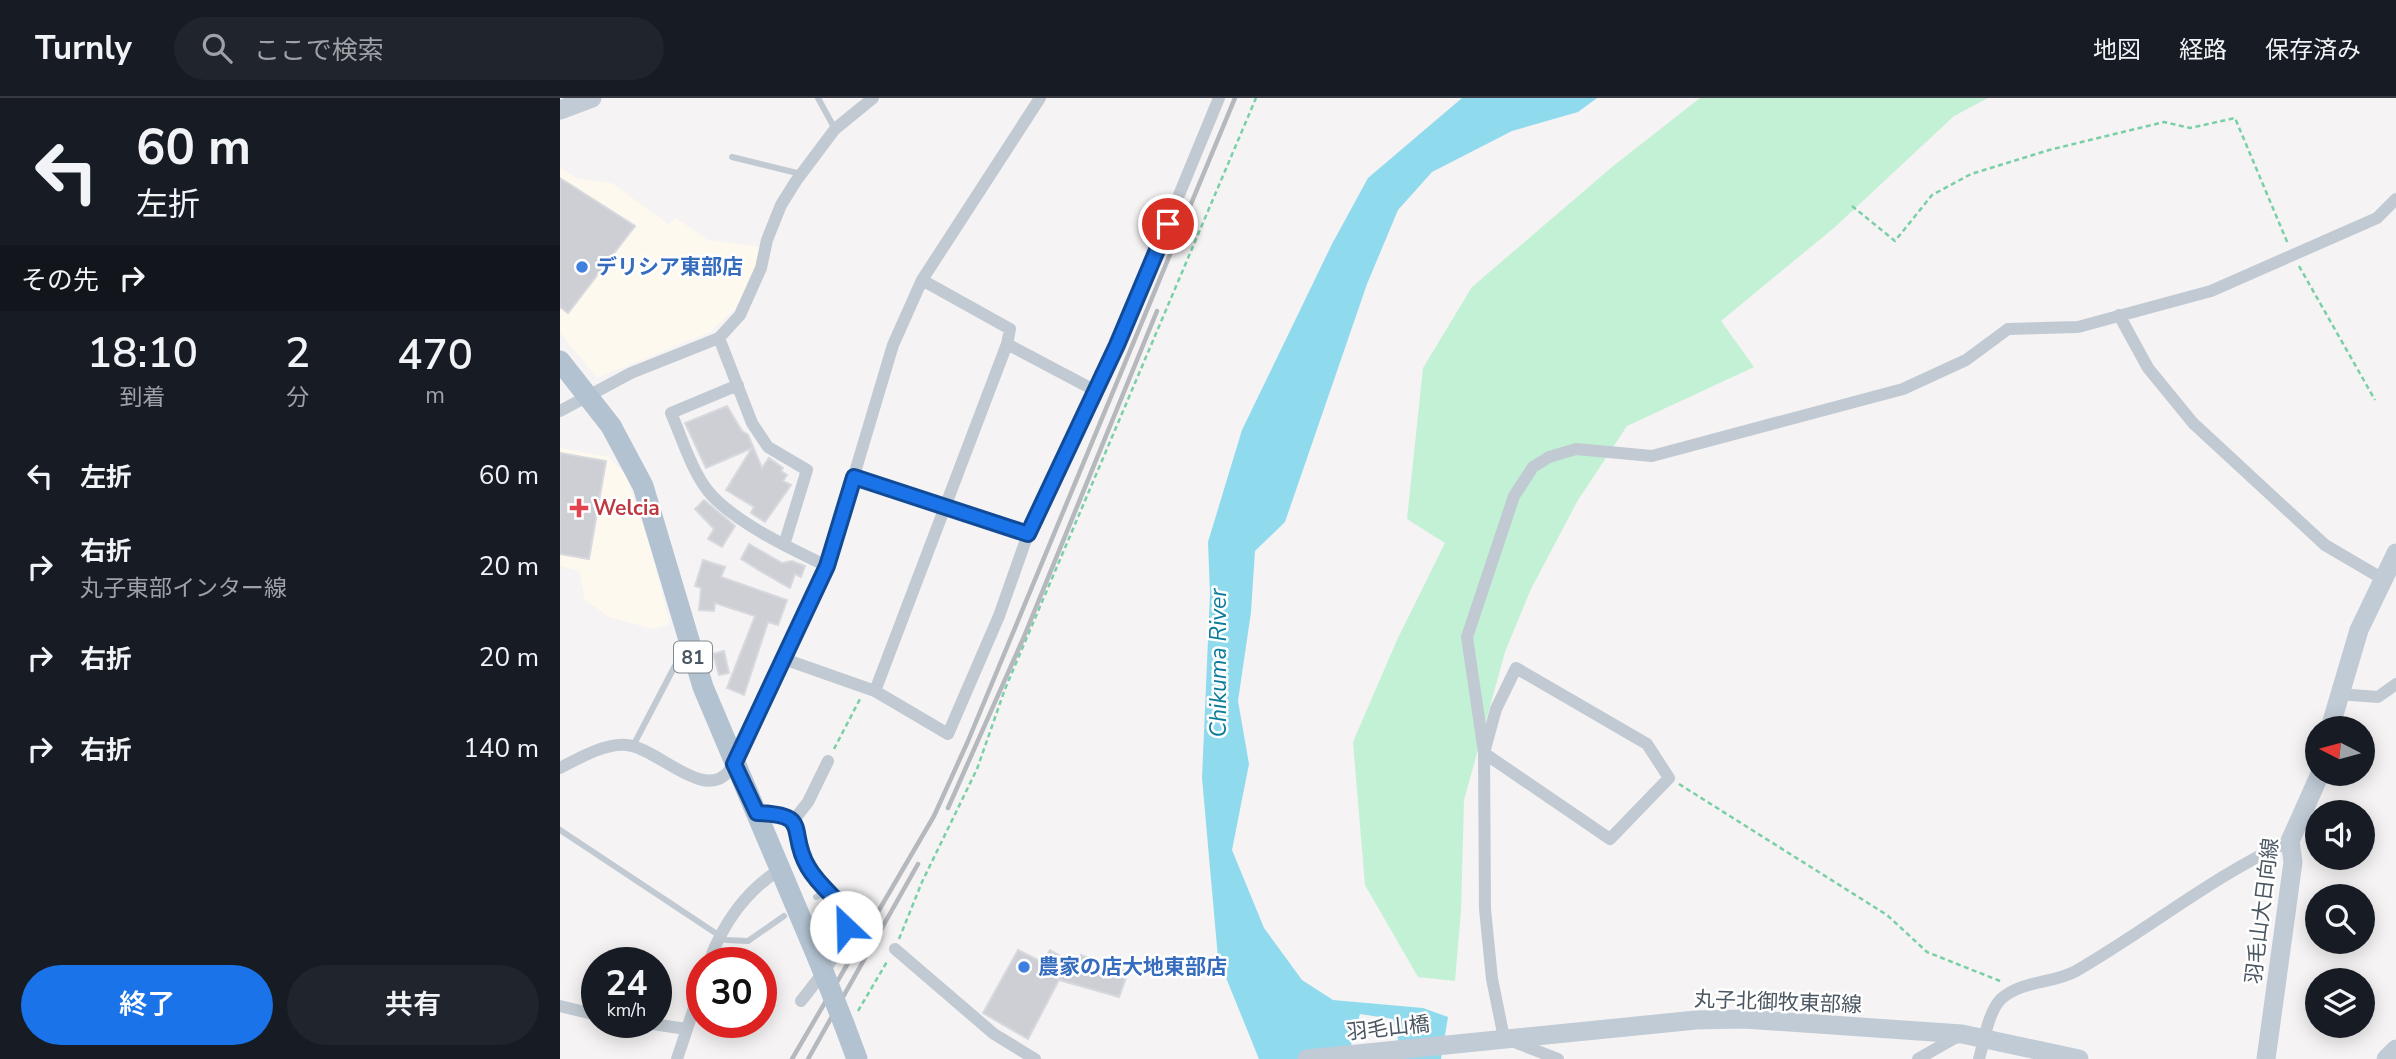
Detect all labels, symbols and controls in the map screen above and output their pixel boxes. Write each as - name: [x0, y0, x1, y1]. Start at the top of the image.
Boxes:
- search box: [174, 17, 664, 80]
- text: Turnly: [35, 26, 132, 71]
- icon: search: [198, 29, 236, 67]
- text: ここで検索: [254, 33, 384, 68]
- text: 地図: [2093, 34, 2141, 66]
- text: 経路: [2179, 34, 2227, 66]
- text: 保存済み: [2265, 34, 2361, 66]
- text: 60 m: [136, 114, 251, 181]
- icon: left: [21, 126, 112, 217]
- text: 左折: [136, 183, 200, 226]
- pin: [1138, 194, 1198, 254]
- icon: arrive: [1149, 205, 1187, 243]
- place label: デリシア東部店: [596, 253, 743, 281]
- icon: right: [113, 259, 151, 297]
- marker: デリシア東部店: [574, 259, 590, 275]
- text: その先: [21, 263, 99, 298]
- text: 18:10: [87, 325, 198, 382]
- text: 2: [285, 325, 310, 382]
- text: 470: [397, 327, 473, 384]
- text: m: [425, 380, 445, 411]
- text: 到着: [119, 382, 165, 413]
- text: 分: [286, 382, 309, 413]
- icon: left: [21, 457, 59, 495]
- text: 60 m: [479, 458, 539, 493]
- text: 左折: [80, 460, 132, 495]
- place label: Welcia: [593, 494, 660, 522]
- marker: Welcia: [571, 500, 587, 516]
- text: 右折: [80, 534, 132, 569]
- icon: right: [21, 548, 59, 586]
- text: 20 m: [479, 549, 539, 584]
- text: 丸子東部インター線: [80, 573, 287, 604]
- water label: Chikuma River: [1203, 588, 1234, 737]
- icon: right: [21, 639, 59, 677]
- text: 20 m: [479, 640, 539, 675]
- text: 右折: [80, 642, 132, 677]
- road number: 81: [674, 642, 712, 672]
- north arrow: [2305, 716, 2375, 786]
- map controls: [2305, 716, 2375, 1038]
- icon: right: [21, 730, 59, 768]
- text: 140 m: [463, 731, 539, 766]
- text: 右折: [80, 733, 132, 768]
- button: sound: [2305, 800, 2375, 870]
- street label: 羽毛山大日向線: [2239, 836, 2285, 986]
- button: search: [2305, 884, 2375, 954]
- position arrow: [809, 890, 883, 964]
- speed limit sign: 30: [686, 947, 777, 1038]
- place label: 農家の店大地東部店: [1038, 953, 1227, 981]
- marker: 農家の店大地東部店: [1016, 959, 1032, 975]
- text: 24: [605, 960, 648, 1007]
- button: 終了: [21, 965, 273, 1045]
- button: 共有: [287, 965, 539, 1045]
- button: layers: [2305, 968, 2375, 1038]
- street label: 丸子北御牧東部線: [1694, 985, 1862, 1019]
- text: km/h: [607, 998, 646, 1022]
- street label: 羽毛山橋: [1345, 1010, 1431, 1046]

